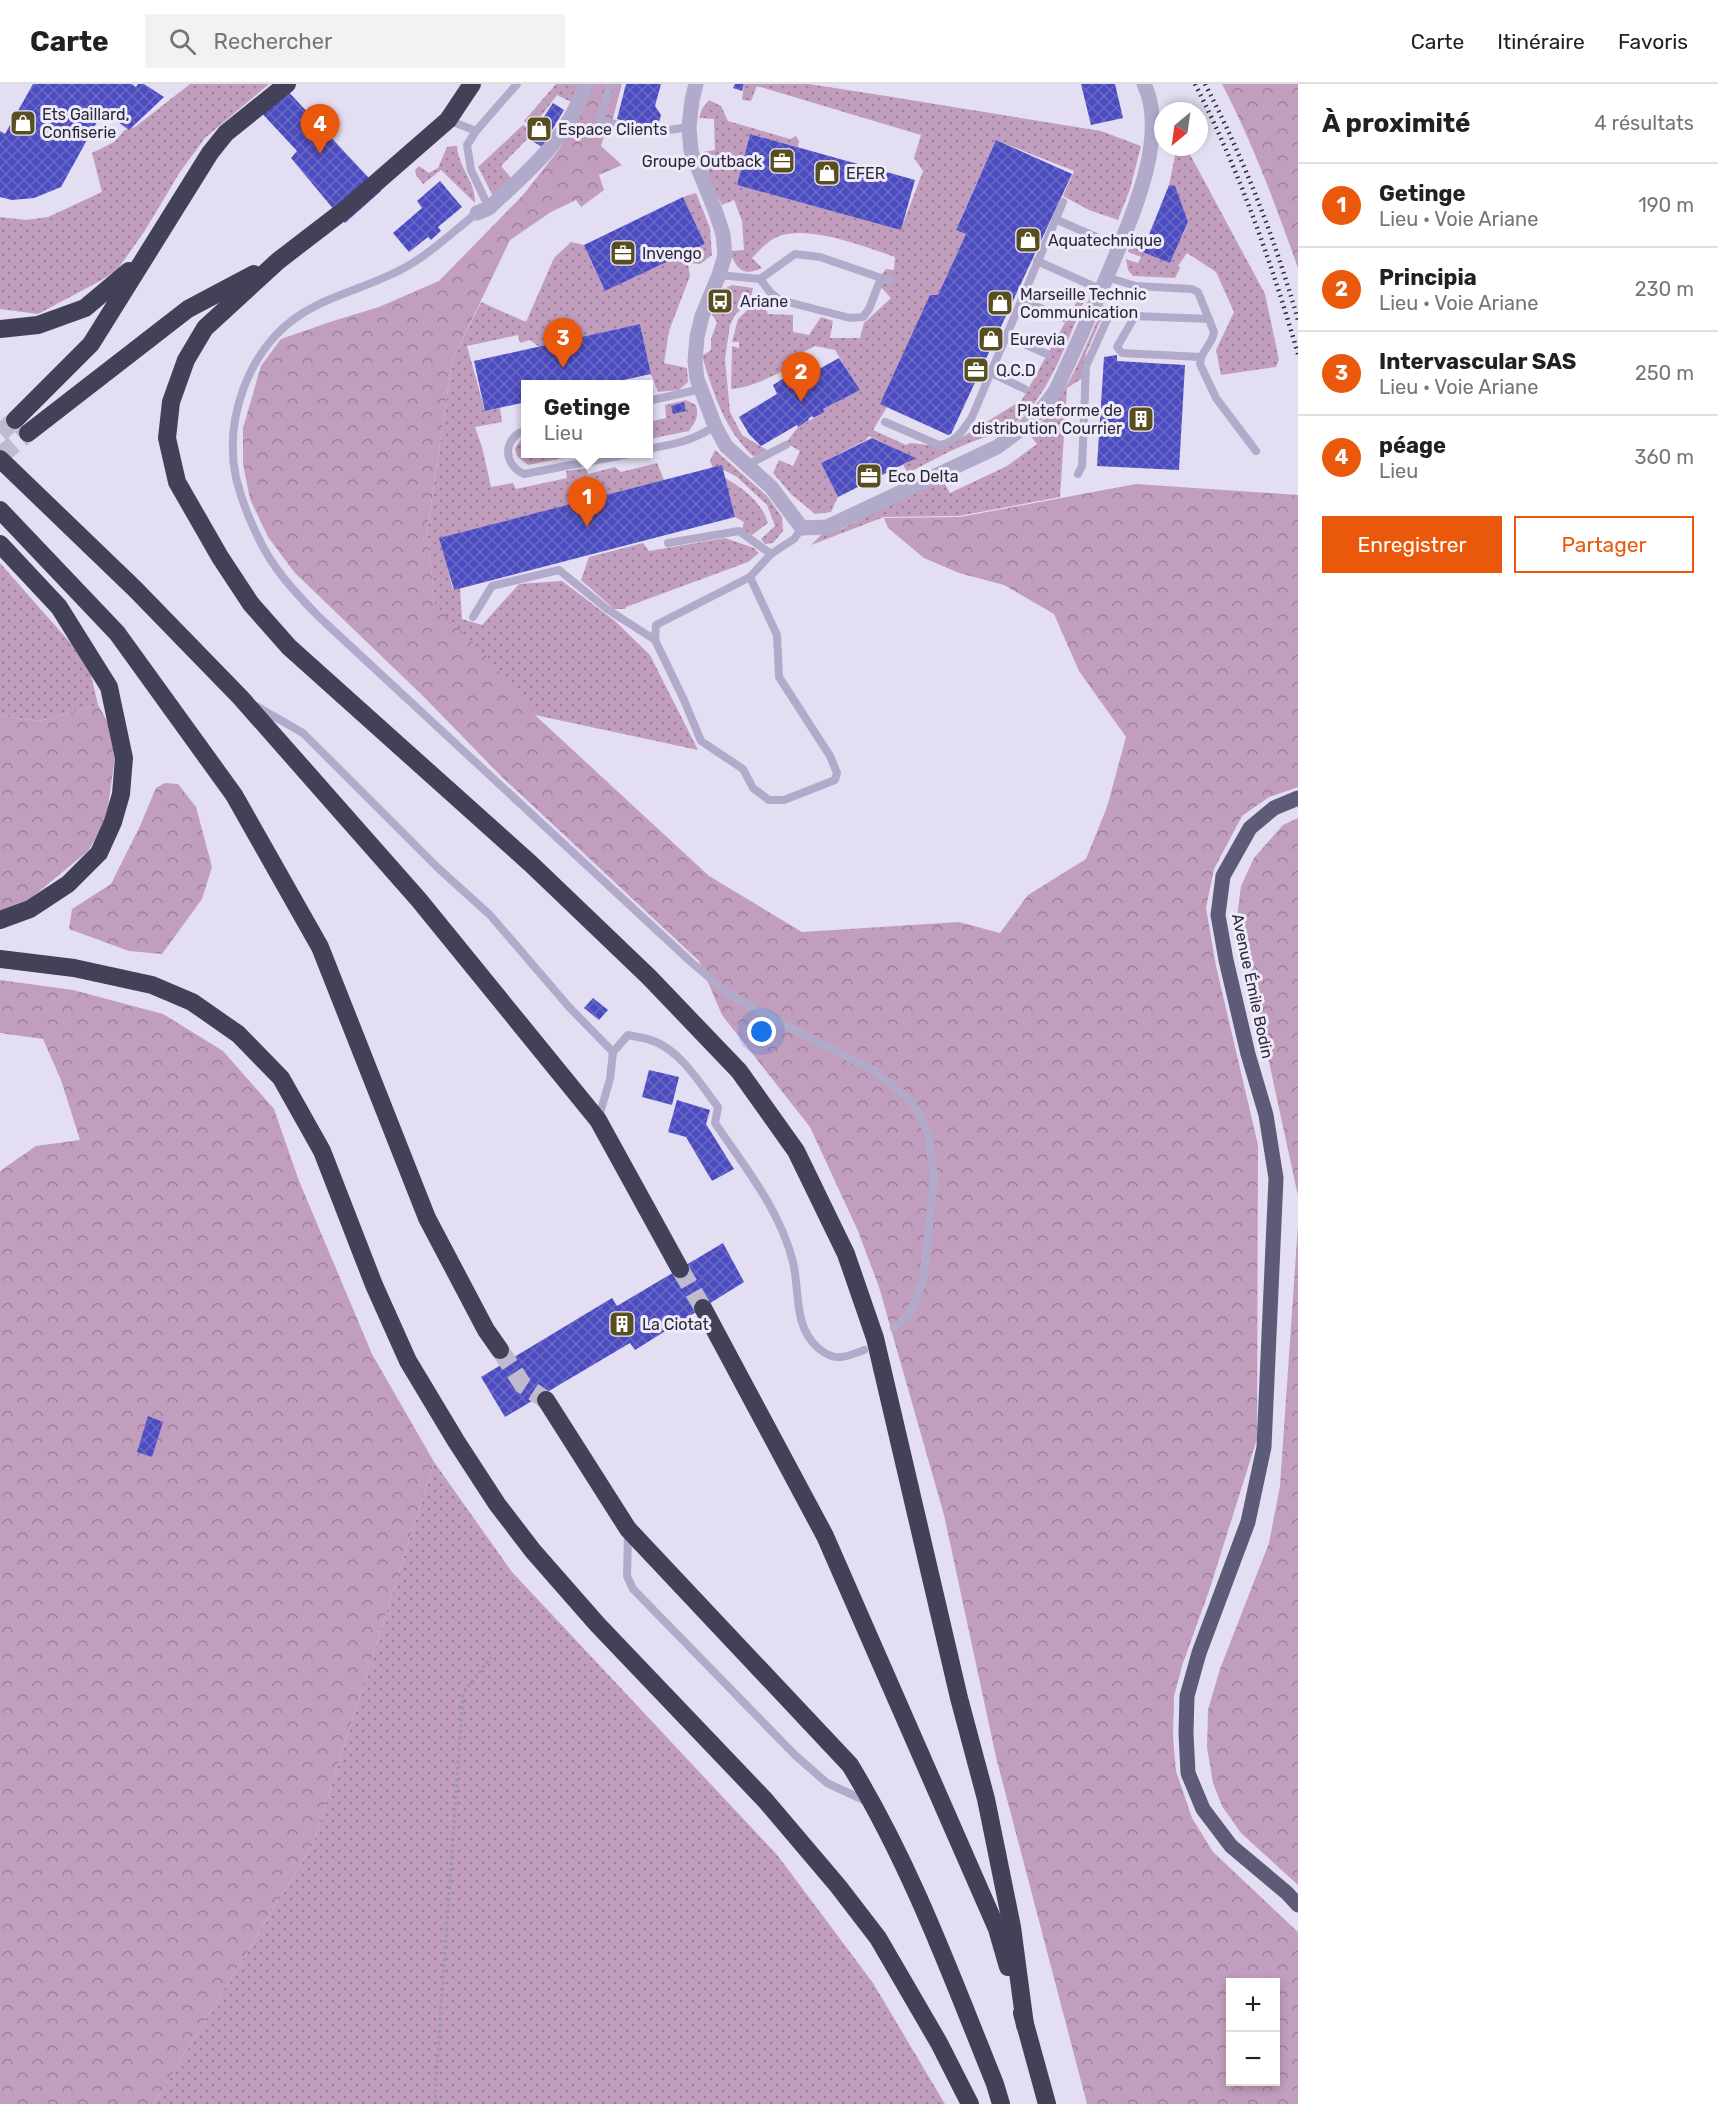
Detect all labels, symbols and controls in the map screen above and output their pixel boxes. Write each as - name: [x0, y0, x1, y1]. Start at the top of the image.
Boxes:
- search box: [145, 14, 565, 68]
- text: Carte: [30, 25, 109, 58]
- icon: search: [166, 25, 199, 58]
- text: Rechercher: [214, 28, 332, 55]
- text: Carte: [1411, 29, 1464, 54]
- text: Itinéraire: [1497, 29, 1585, 54]
- text: Favoris: [1618, 29, 1688, 54]
- north arrow: [1154, 102, 1208, 156]
- pin: 4: [300, 104, 340, 154]
- place label: Ets Gaillard, Confiserie: [42, 105, 130, 142]
- shop icon: Ets Gaillard, Confiserie: [8, 108, 38, 138]
- text: À proximité: [1322, 108, 1471, 139]
- text: 4 résultats: [1594, 111, 1694, 135]
- shop icon: Espace Clients: [524, 114, 554, 144]
- place label: Espace Clients: [558, 120, 667, 139]
- office icon: Groupe Outback: [767, 146, 797, 176]
- place label: Groupe Outback: [642, 152, 763, 171]
- shop icon: EFER: [812, 158, 842, 188]
- place label: EFER: [846, 164, 885, 183]
- text: Getinge: [1379, 180, 1466, 207]
- text: 1: [1337, 193, 1346, 217]
- text: 190 m: [1638, 193, 1694, 217]
- text: Lieu · Voie Ariane: [1379, 207, 1538, 231]
- shop icon: Aquatechnique: [1013, 225, 1043, 255]
- place label: Aquatechnique: [1048, 231, 1162, 250]
- office icon: Invengo: [608, 238, 638, 268]
- place label: Invengo: [642, 244, 702, 263]
- text: Principia: [1379, 264, 1477, 291]
- text: 2: [1335, 277, 1348, 301]
- text: 230 m: [1635, 277, 1694, 301]
- place label: Marseille Technic Communication: [1020, 285, 1147, 322]
- bus stop icon: Ariane: [705, 286, 735, 316]
- shop icon: Marseille Technic Communication: [985, 288, 1015, 318]
- text: Lieu · Voie Ariane: [1379, 291, 1538, 315]
- place label: Ariane: [740, 292, 788, 311]
- pin: 3: [544, 318, 582, 368]
- shop icon: Eurevia: [976, 324, 1006, 354]
- place label: Eurevia: [1010, 330, 1065, 349]
- text: Intervascular SAS: [1379, 348, 1576, 375]
- pin: 2: [782, 352, 820, 402]
- office icon: Q.C.D: [961, 355, 991, 385]
- place label: Q.C.D: [996, 361, 1036, 380]
- text: 3: [1335, 361, 1348, 385]
- text: 250 m: [1635, 361, 1694, 385]
- text: Lieu · Voie Ariane: [1379, 375, 1538, 399]
- popup: [521, 380, 653, 458]
- text: Getinge: [544, 394, 630, 421]
- place label: Plateforme de distribution Courrier: [972, 401, 1122, 438]
- building icon: Plateforme de distribution Courrier: [1126, 404, 1156, 434]
- text: Lieu: [544, 421, 583, 445]
- text: péage: [1379, 432, 1446, 459]
- text: 4: [1335, 445, 1348, 469]
- text: 360 m: [1635, 445, 1694, 469]
- text: Lieu: [1379, 459, 1418, 483]
- office icon: Eco Delta: [854, 461, 884, 491]
- place label: Eco Delta: [888, 467, 959, 486]
- pin: 1: [568, 478, 606, 527]
- button: Enregistrer: [1322, 516, 1502, 573]
- button: Partager: [1514, 516, 1694, 573]
- street label: Avenue Émile Bodin: [1228, 912, 1277, 1060]
- your location: [747, 1017, 776, 1046]
- building icon: La Ciotat: [607, 1309, 637, 1339]
- place label: La Ciotat: [642, 1315, 709, 1334]
- map controls: [1226, 1978, 1280, 2086]
- button: +: [1226, 1978, 1280, 2032]
- button: −: [1226, 2032, 1280, 2086]

